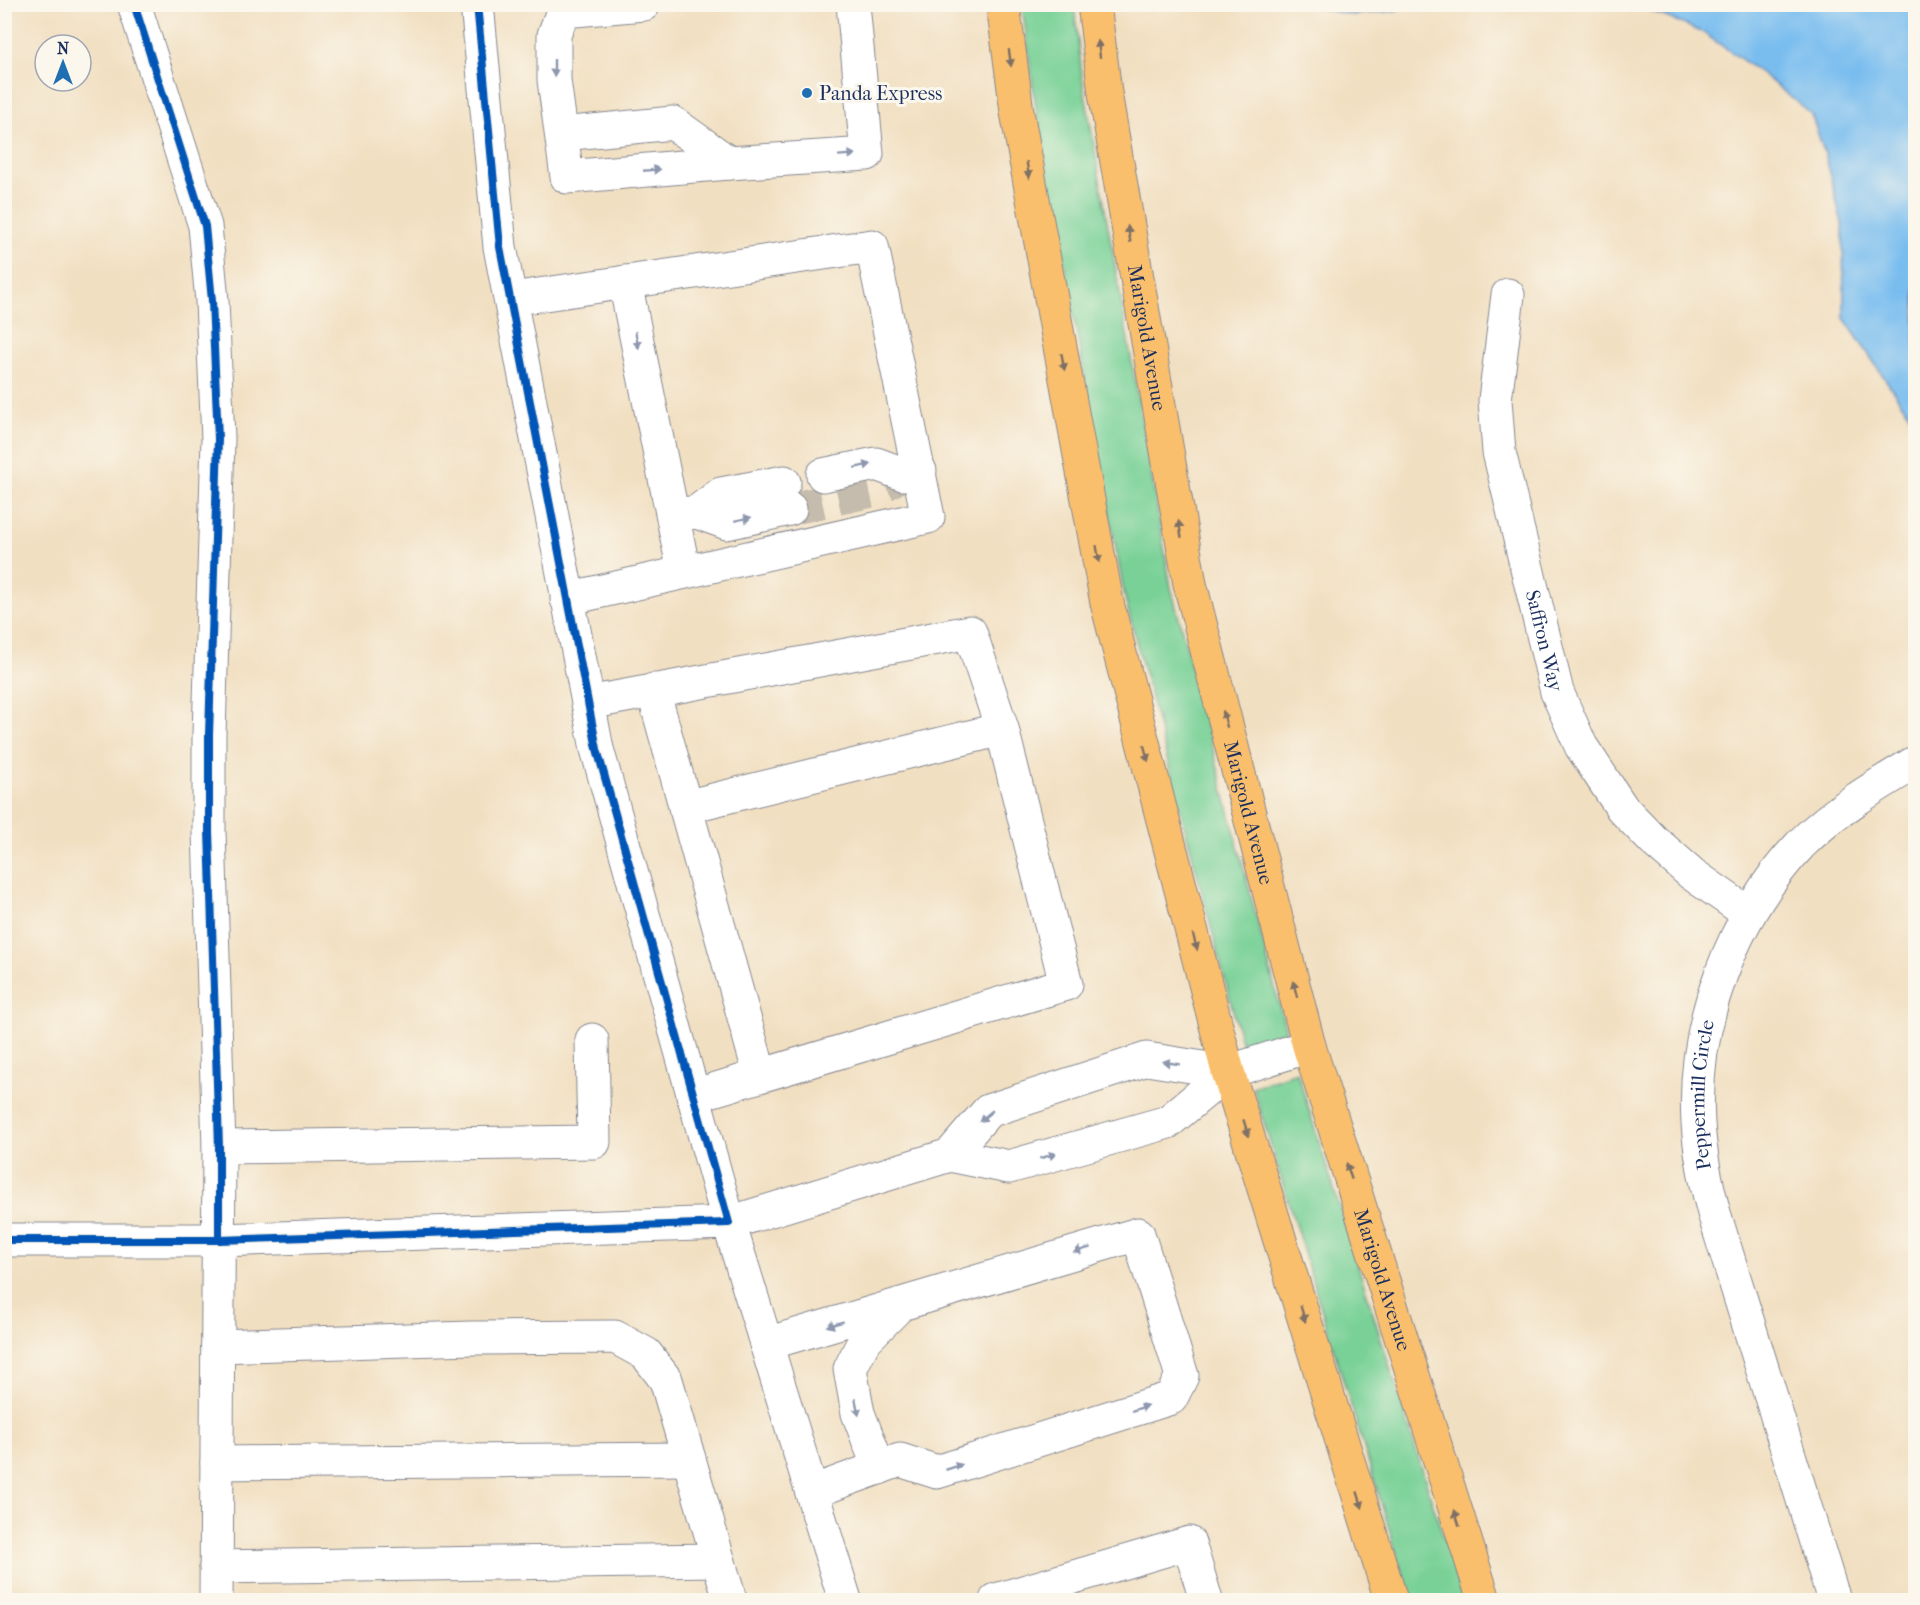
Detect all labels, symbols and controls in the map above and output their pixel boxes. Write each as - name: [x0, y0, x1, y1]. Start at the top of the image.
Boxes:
- north arrow: [33, 33, 93, 93]
- text: N: [57, 39, 70, 58]
- one-way arrow: [1095, 39, 1104, 58]
- one-way arrow: [1005, 49, 1015, 68]
- one-way arrow: [549, 59, 559, 78]
- place label: Panda Express: [819, 82, 943, 105]
- marker: Panda Express: [800, 86, 814, 100]
- one-way arrow: [837, 151, 856, 160]
- one-way arrow: [1024, 161, 1033, 180]
- one-way arrow: [643, 165, 662, 174]
- one-way arrow: [1124, 224, 1133, 243]
- street label: Marigold Avenue: [1123, 263, 1171, 413]
- one-way arrow: [633, 330, 642, 349]
- one-way arrow: [1059, 352, 1068, 371]
- one-way arrow: [854, 461, 873, 470]
- one-way arrow: [734, 514, 752, 524]
- one-way arrow: [1176, 520, 1185, 539]
- one-way arrow: [1094, 544, 1103, 563]
- street label: Saffron Way: [1521, 588, 1568, 695]
- one-way arrow: [1219, 710, 1229, 728]
- street label: Marigold Avenue: [1219, 738, 1278, 887]
- one-way arrow: [1142, 744, 1151, 762]
- one-way arrow: [1190, 933, 1200, 951]
- one-way arrow: [1289, 980, 1299, 998]
- street label: Peppermill Circle: [1686, 1017, 1719, 1172]
- one-way arrow: [1161, 1058, 1180, 1067]
- one-way arrow: [979, 1109, 994, 1122]
- one-way arrow: [1242, 1119, 1251, 1137]
- one-way arrow: [1038, 1150, 1057, 1160]
- one-way arrow: [1343, 1162, 1353, 1180]
- street label: Marigold Avenue: [1349, 1206, 1416, 1354]
- one-way arrow: [1073, 1246, 1091, 1255]
- one-way arrow: [1299, 1305, 1308, 1323]
- one-way arrow: [826, 1320, 844, 1329]
- one-way arrow: [853, 1398, 863, 1416]
- one-way arrow: [1131, 1403, 1149, 1412]
- one-way arrow: [945, 1462, 963, 1471]
- one-way arrow: [1356, 1491, 1365, 1509]
- one-way arrow: [1452, 1509, 1462, 1527]

